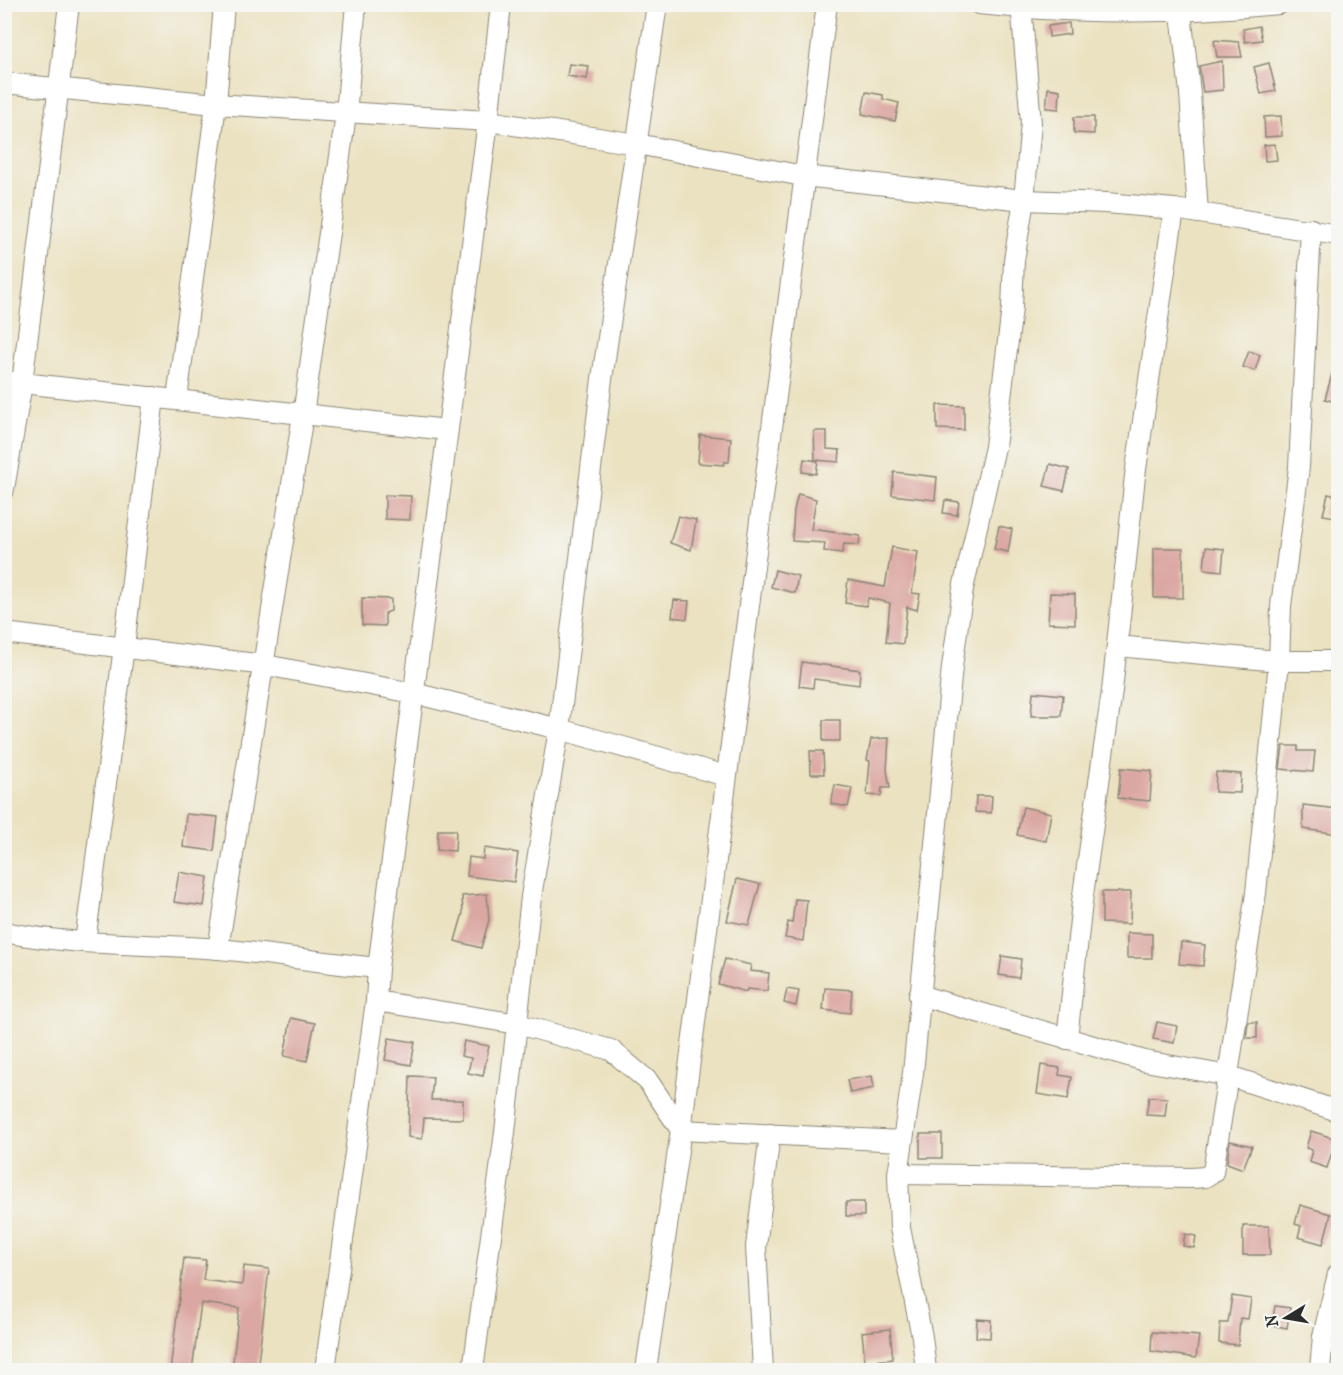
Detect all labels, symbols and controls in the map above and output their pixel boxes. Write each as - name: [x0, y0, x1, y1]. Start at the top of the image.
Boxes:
- north arrow: [1256, 1288, 1316, 1348]
- text: N: [1261, 1312, 1282, 1329]

